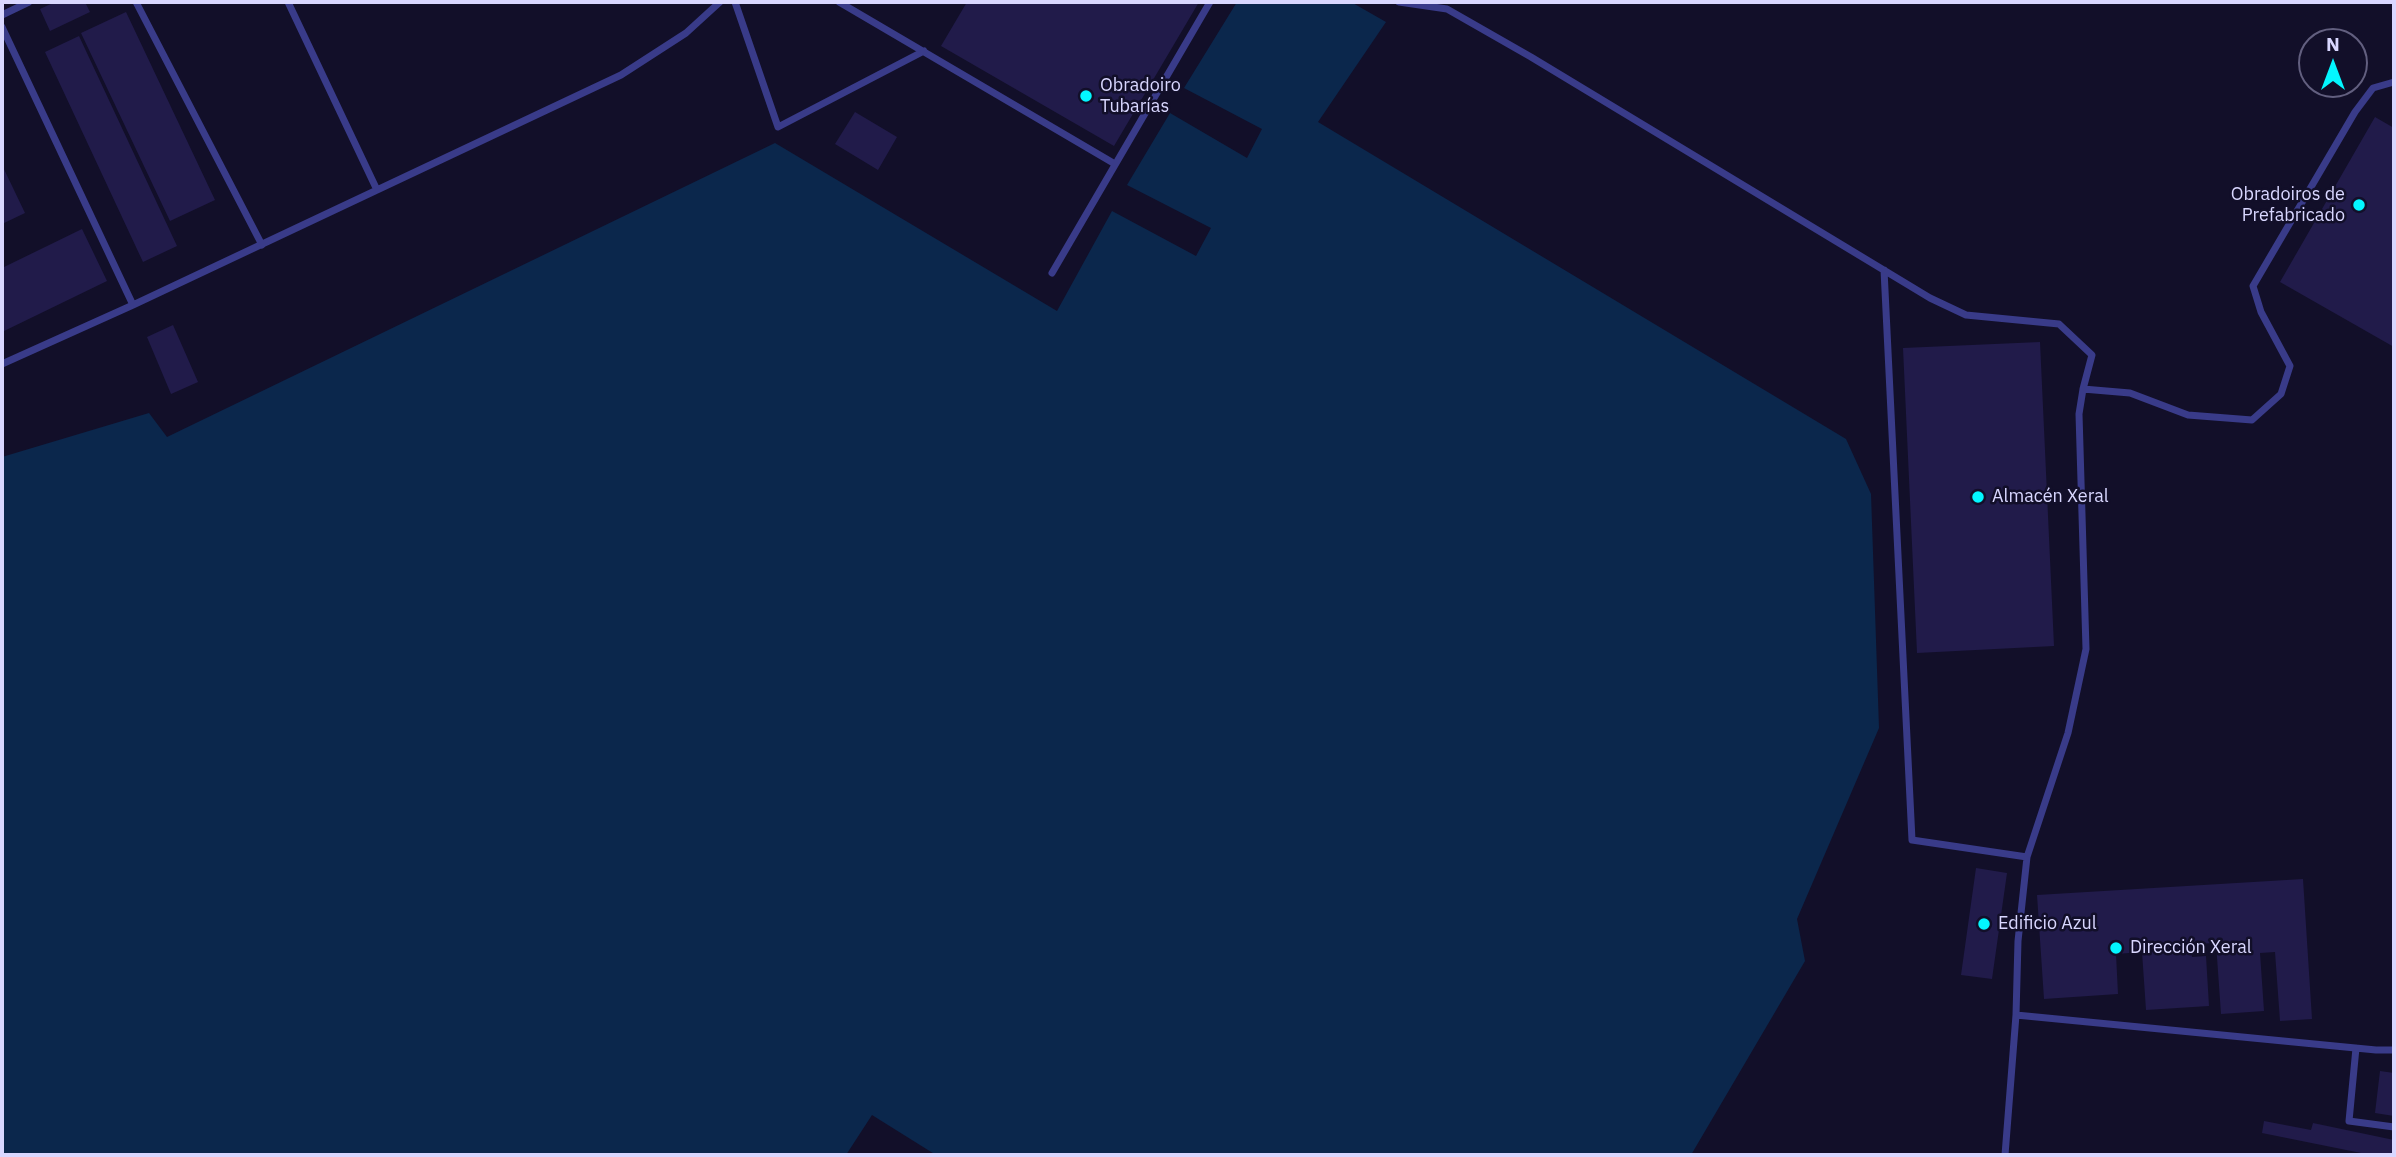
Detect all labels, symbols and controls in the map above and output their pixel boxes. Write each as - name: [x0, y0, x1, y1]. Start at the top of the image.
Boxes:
- north arrow: [2298, 28, 2368, 98]
- text: N: [2326, 32, 2340, 56]
- place label: Obradoiro Tubarías: [1100, 75, 1181, 118]
- marker: Obradoiro Tubarías: [1078, 88, 1094, 104]
- place label: Obradoiros de Prefabricado: [2231, 184, 2345, 227]
- marker: Obradoiros de Prefabricado: [2351, 197, 2367, 213]
- place label: Almacén Xeral: [1992, 486, 2109, 508]
- marker: Almacén Xeral: [1970, 489, 1986, 505]
- place label: Edificio Azul: [1998, 913, 2097, 935]
- marker: Edificio Azul: [1976, 916, 1992, 932]
- place label: Dirección Xeral: [2130, 937, 2252, 959]
- marker: Dirección Xeral: [2108, 940, 2124, 956]

